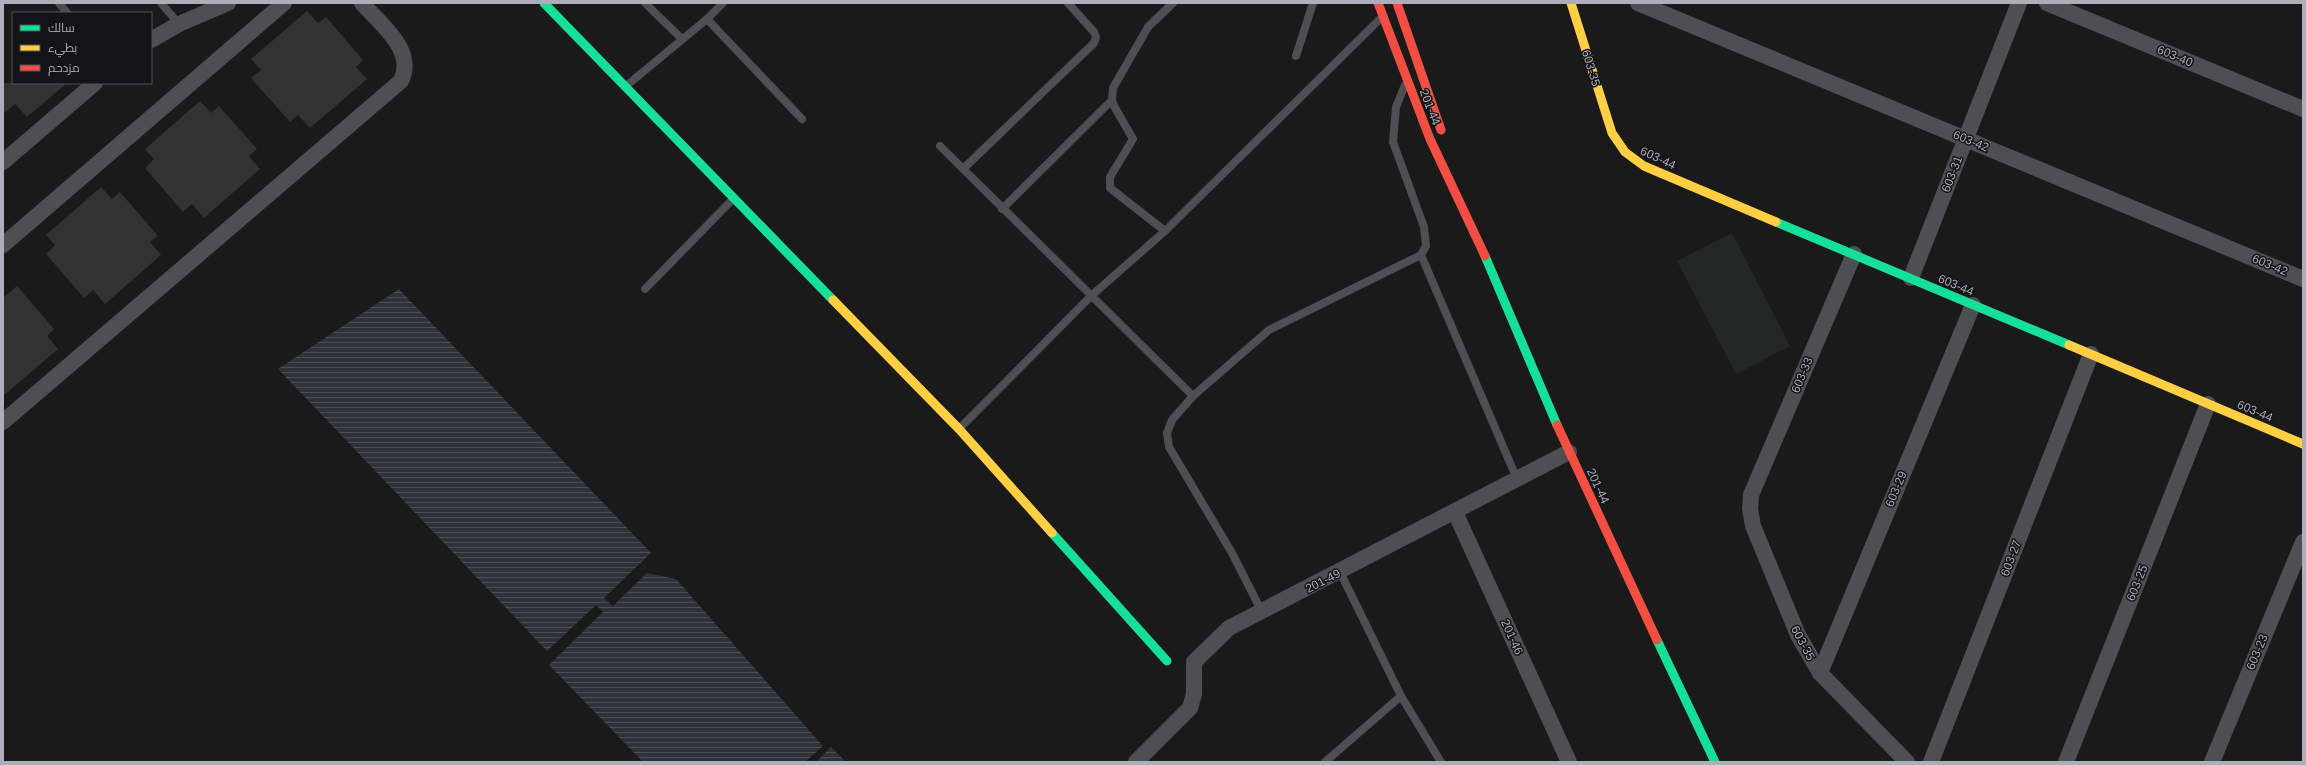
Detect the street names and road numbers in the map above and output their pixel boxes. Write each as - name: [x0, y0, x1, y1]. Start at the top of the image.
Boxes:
- street label: 603-40: [2155, 42, 2195, 70]
- street label: 603-35: [1579, 48, 1603, 88]
- street label: 201-44: [1417, 87, 1443, 127]
- street label: 603-42: [1951, 127, 1991, 155]
- street label: 603-44: [1638, 144, 1678, 172]
- street label: 603-31: [1939, 154, 1965, 194]
- street label: 603-42: [2250, 251, 2290, 279]
- street label: 603-44: [1936, 271, 1976, 299]
- street label: 603-33: [1788, 355, 1816, 395]
- street label: 603-44: [2235, 397, 2275, 425]
- street label: 201-44: [1584, 466, 1612, 506]
- street label: 603-29: [1882, 469, 1910, 509]
- street label: 603-27: [1998, 538, 2024, 578]
- street label: 603-25: [2124, 563, 2151, 603]
- street label: 201-49: [1303, 566, 1343, 596]
- street label: 201-46: [1498, 617, 1526, 657]
- street label: 603-35: [1788, 623, 1818, 663]
- street label: 603-23: [2243, 632, 2271, 672]

